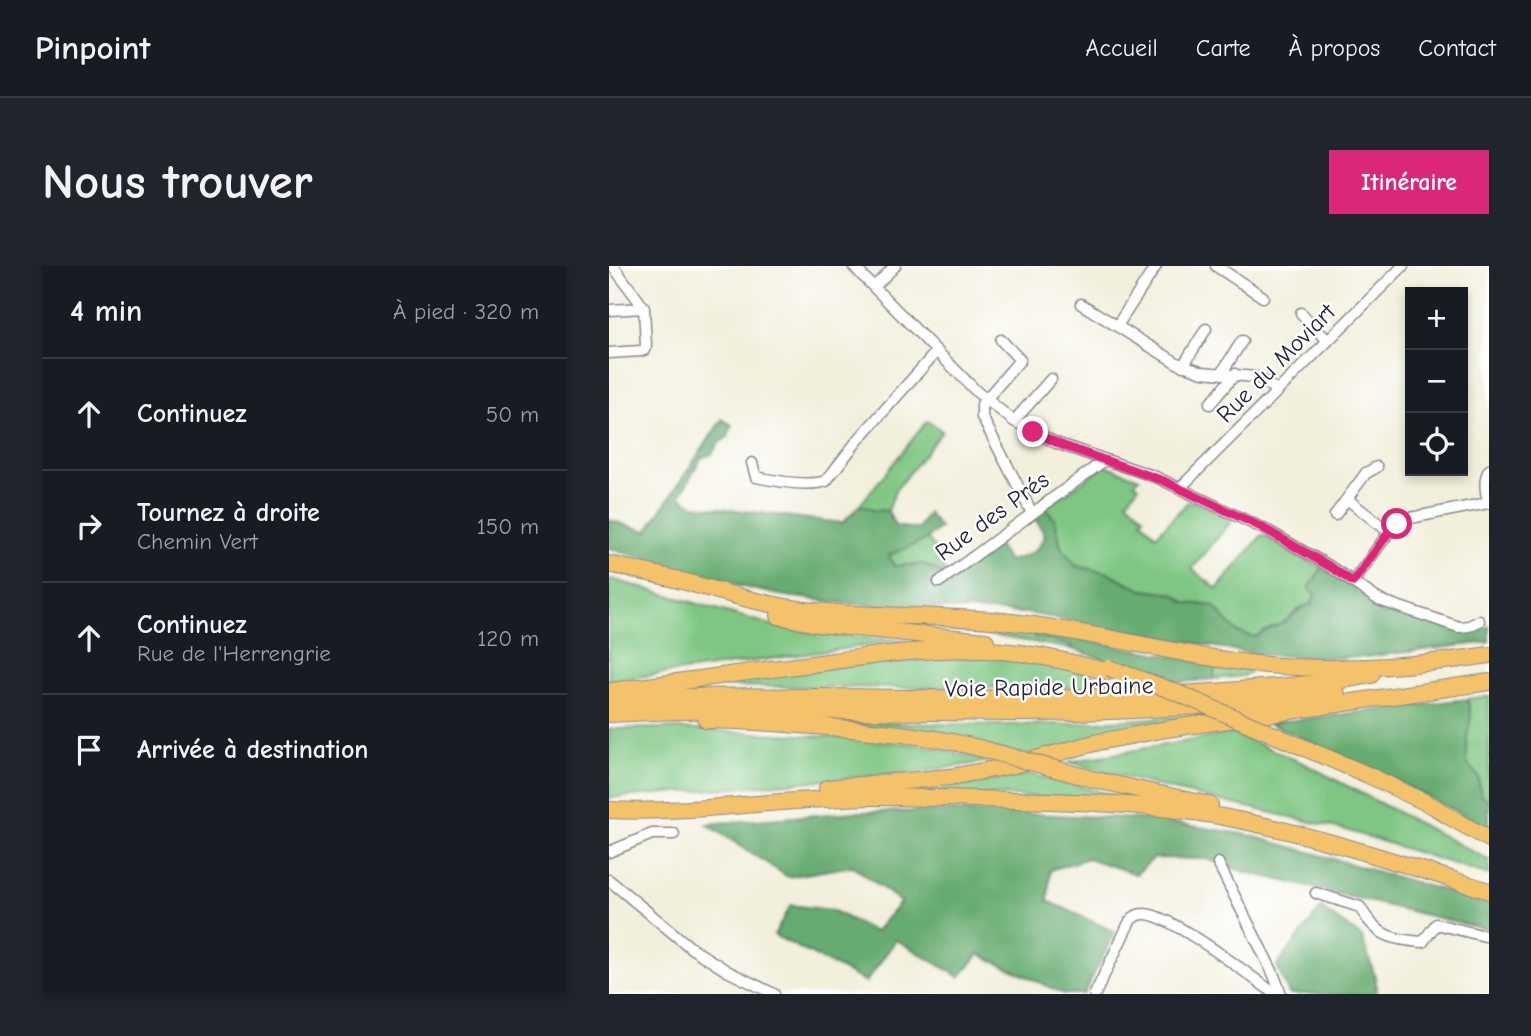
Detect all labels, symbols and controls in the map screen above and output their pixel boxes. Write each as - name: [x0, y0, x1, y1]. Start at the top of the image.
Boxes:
- text: Pinpoint: [35, 29, 150, 67]
- text: Accueil: [1086, 34, 1158, 62]
- text: Carte: [1196, 34, 1251, 62]
- text: À propos: [1289, 34, 1380, 62]
- text: Contact: [1418, 34, 1496, 62]
- button: Itinéraire: [1329, 150, 1489, 214]
- text: Nous trouver: [42, 154, 313, 210]
- map controls: [1405, 287, 1468, 476]
- button: +: [1405, 287, 1468, 350]
- text: 4 min: [70, 294, 142, 329]
- street label: Rue du Moviart: [1211, 297, 1342, 428]
- text: À pied · 320 m: [393, 298, 539, 325]
- button: −: [1405, 350, 1468, 413]
- icon: ahead: [70, 395, 108, 433]
- text: Continuez: [137, 399, 247, 429]
- text: 50 m: [486, 401, 539, 428]
- button: locate: [1405, 413, 1468, 476]
- route end: [1017, 416, 1048, 447]
- street label: Rue des Prés: [930, 465, 1054, 567]
- text: Tournez à droite: [137, 498, 320, 528]
- icon: right: [70, 507, 108, 545]
- route start: [1381, 508, 1412, 539]
- text: 150 m: [477, 513, 539, 540]
- text: Chemin Vert: [137, 528, 258, 555]
- text: Continuez: [137, 610, 247, 640]
- icon: ahead: [70, 619, 108, 657]
- text: 120 m: [477, 625, 539, 652]
- text: Rue de l'Herrengrie: [137, 640, 331, 667]
- street label: Voie Rapide Urbaine: [944, 671, 1154, 703]
- icon: arrive: [70, 731, 108, 769]
- text: Arrivée à destination: [137, 735, 368, 765]

